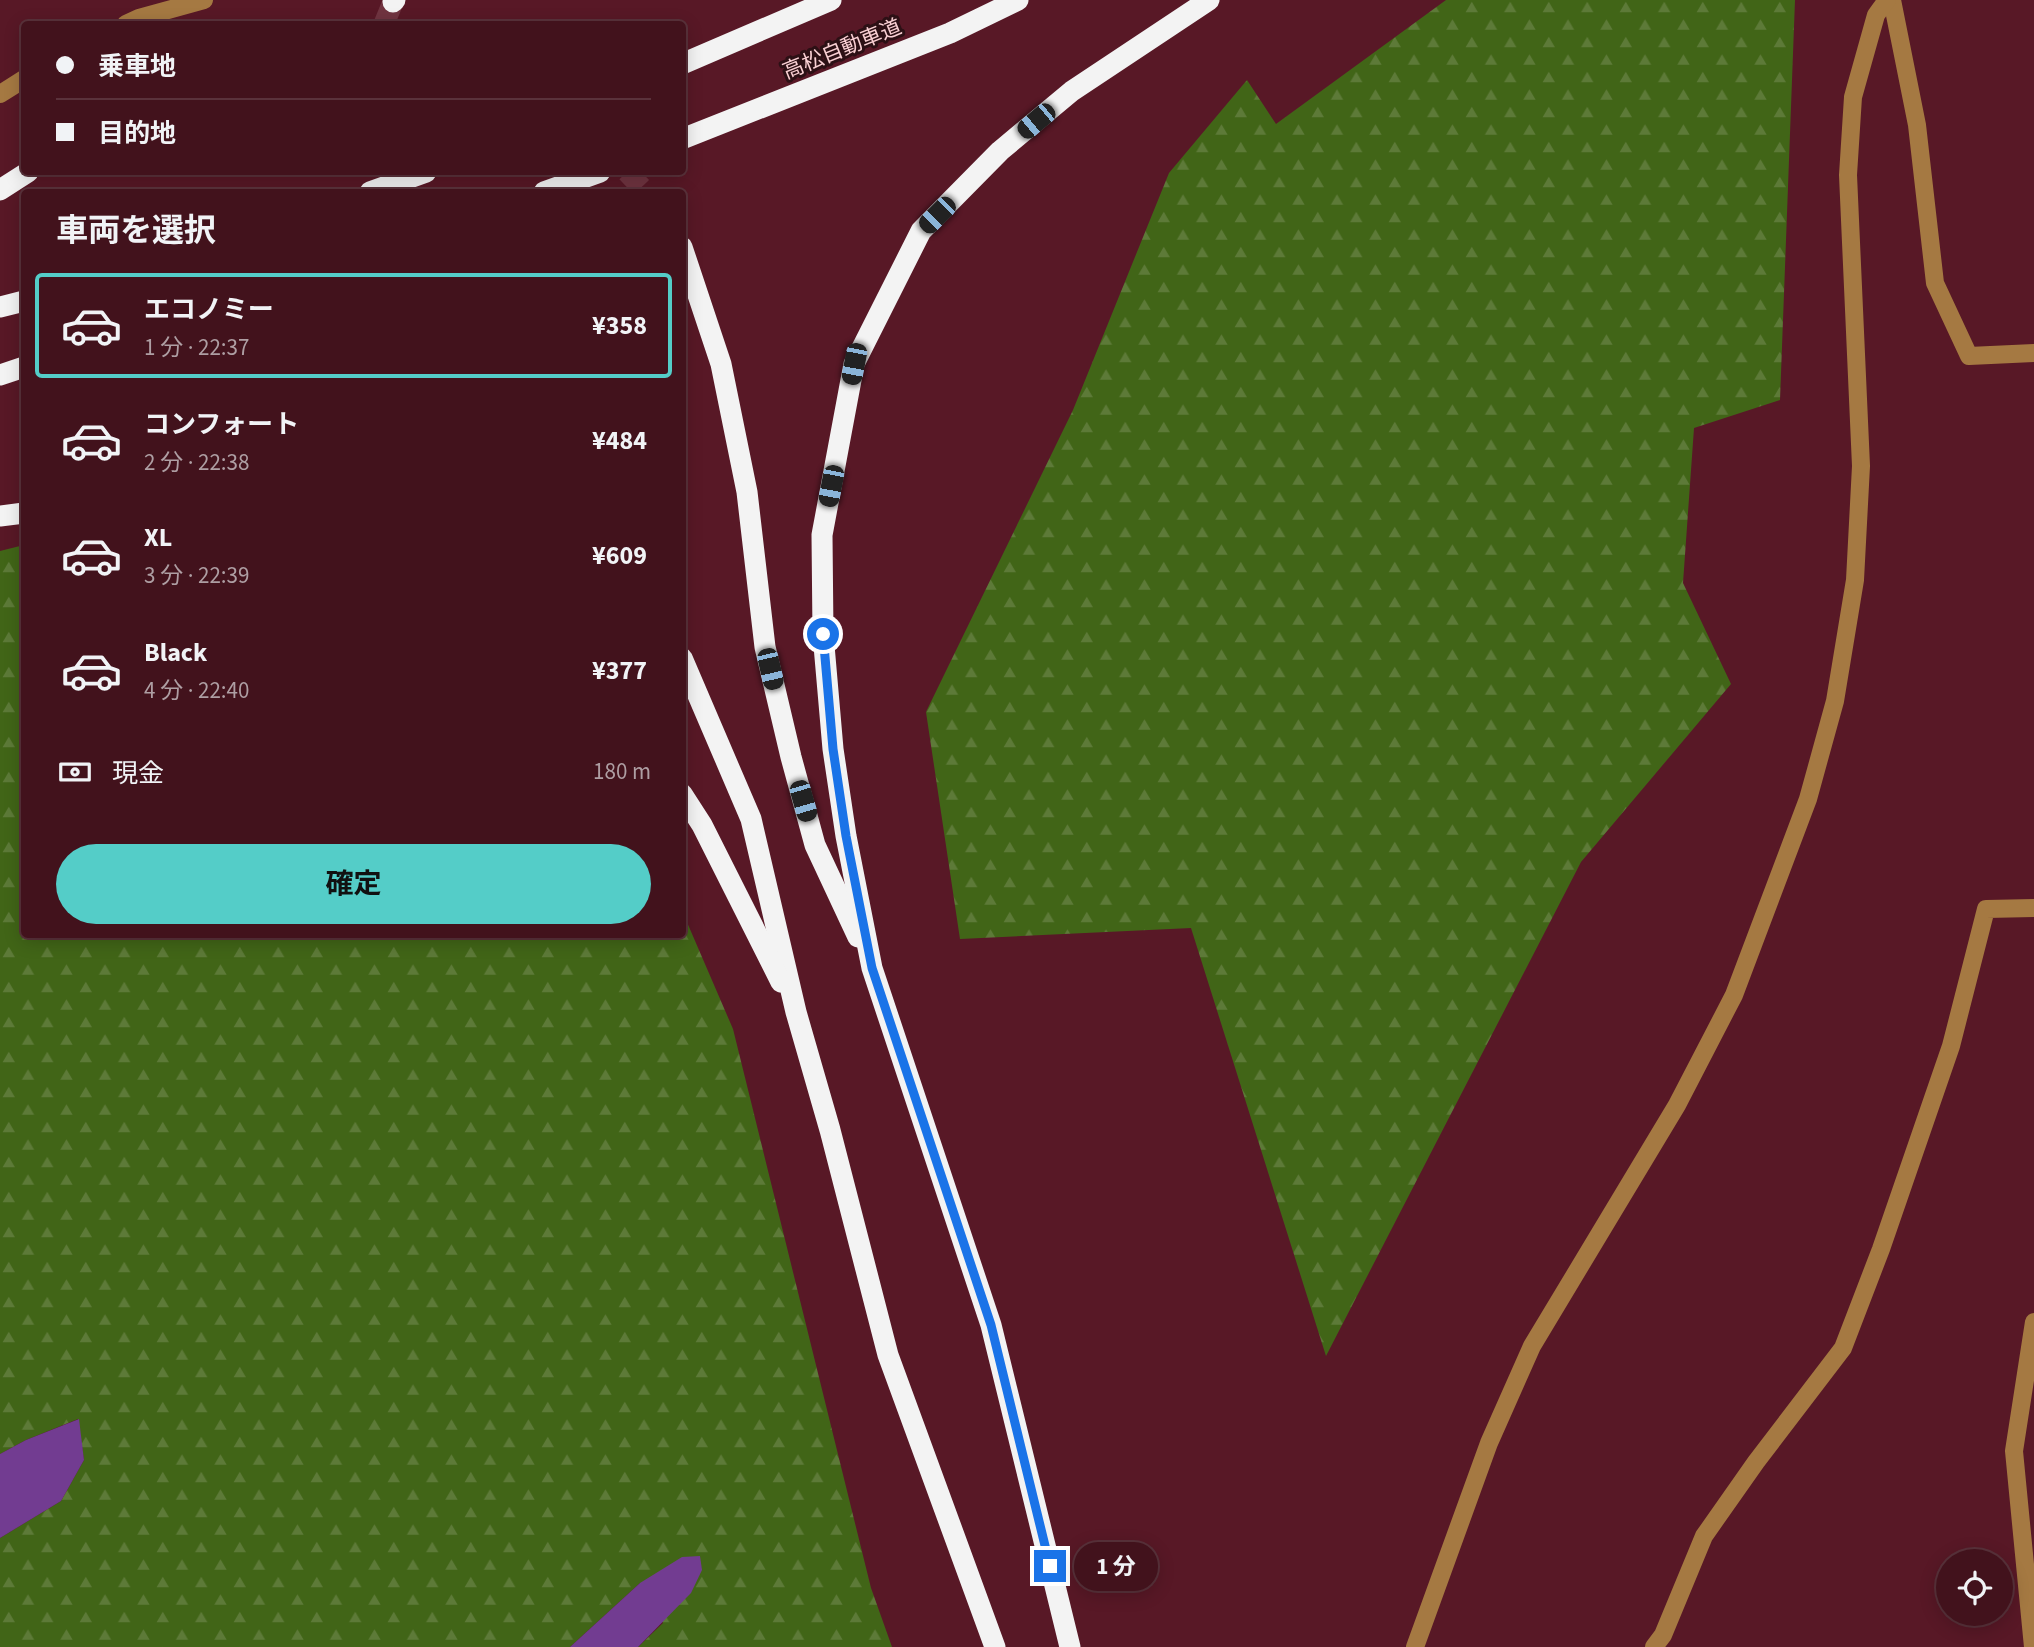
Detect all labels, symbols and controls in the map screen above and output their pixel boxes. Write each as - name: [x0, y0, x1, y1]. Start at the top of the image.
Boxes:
- street label: 高松自動車道: [778, 11, 906, 87]
- text: 乗車地: [98, 48, 176, 85]
- car: [1014, 99, 1059, 143]
- text: 目的地: [98, 115, 176, 152]
- car: [915, 193, 960, 237]
- text: 車両を選択: [56, 208, 216, 254]
- text: エコノミー: [144, 291, 274, 328]
- icon: car: [60, 294, 123, 357]
- text: ¥358: [592, 307, 647, 344]
- text: 1 分 · 22:37: [144, 331, 249, 364]
- car: [840, 341, 869, 387]
- text: コンフォート: [144, 406, 299, 443]
- icon: car: [60, 409, 123, 472]
- text: ¥484: [592, 422, 647, 459]
- text: 2 分 · 22:38: [144, 446, 249, 479]
- car: [817, 463, 846, 509]
- text: XL: [144, 519, 172, 556]
- icon: car: [60, 524, 123, 587]
- text: ¥609: [592, 537, 647, 574]
- text: 3 分 · 22:39: [144, 559, 249, 592]
- route start: [807, 618, 839, 650]
- text: Black: [144, 634, 207, 671]
- icon: car: [60, 639, 123, 702]
- car: [756, 646, 785, 692]
- text: ¥377: [592, 652, 647, 689]
- text: 4 分 · 22:40: [144, 674, 249, 707]
- icon: cash: [56, 753, 94, 791]
- text: 現金: [112, 755, 164, 792]
- text: 180 m: [593, 755, 651, 788]
- car: [788, 778, 819, 824]
- button: 確定: [56, 844, 651, 924]
- callout: 1 分: [1074, 1542, 1158, 1590]
- map controls: [1936, 1549, 2013, 1626]
- button: locate: [1936, 1549, 2013, 1626]
- route end: [1034, 1550, 1066, 1582]
- text: 1 分: [1096, 1550, 1136, 1583]

